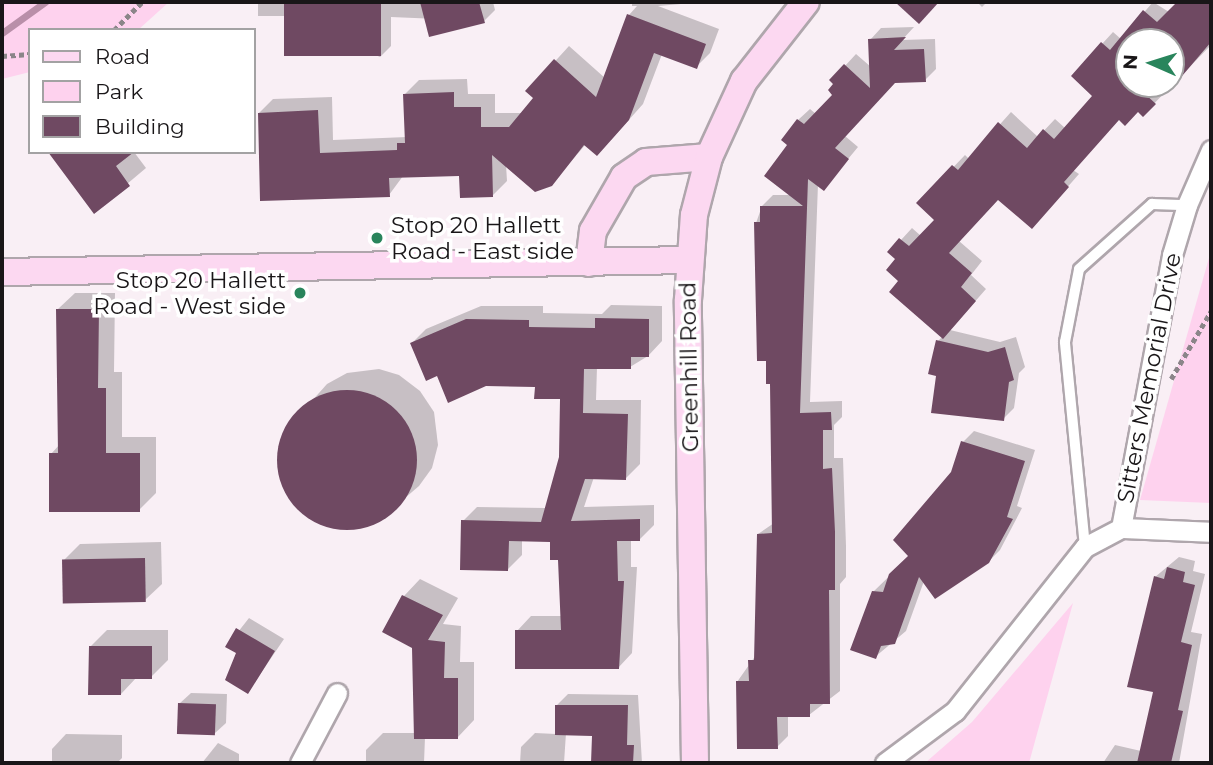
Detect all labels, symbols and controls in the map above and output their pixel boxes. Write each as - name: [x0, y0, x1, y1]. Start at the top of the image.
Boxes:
- legend: [28, 28, 256, 154]
- north arrow: [1115, 28, 1185, 98]
- text: Road: [95, 44, 150, 69]
- text: N: [1119, 54, 1142, 70]
- text: Park: [95, 79, 143, 104]
- text: Building: [95, 114, 185, 139]
- place label: Stop 20 Hallett Road - East side: [391, 211, 574, 265]
- marker: Stop 20 Hallett Road - East side: [369, 230, 385, 246]
- street label: Sitters Memorial Drive: [1111, 251, 1187, 505]
- place label: Stop 20 Hallett Road - West side: [93, 266, 286, 320]
- street label: Greenhill Road: [674, 282, 704, 452]
- marker: Stop 20 Hallett Road - West side: [292, 285, 308, 301]

